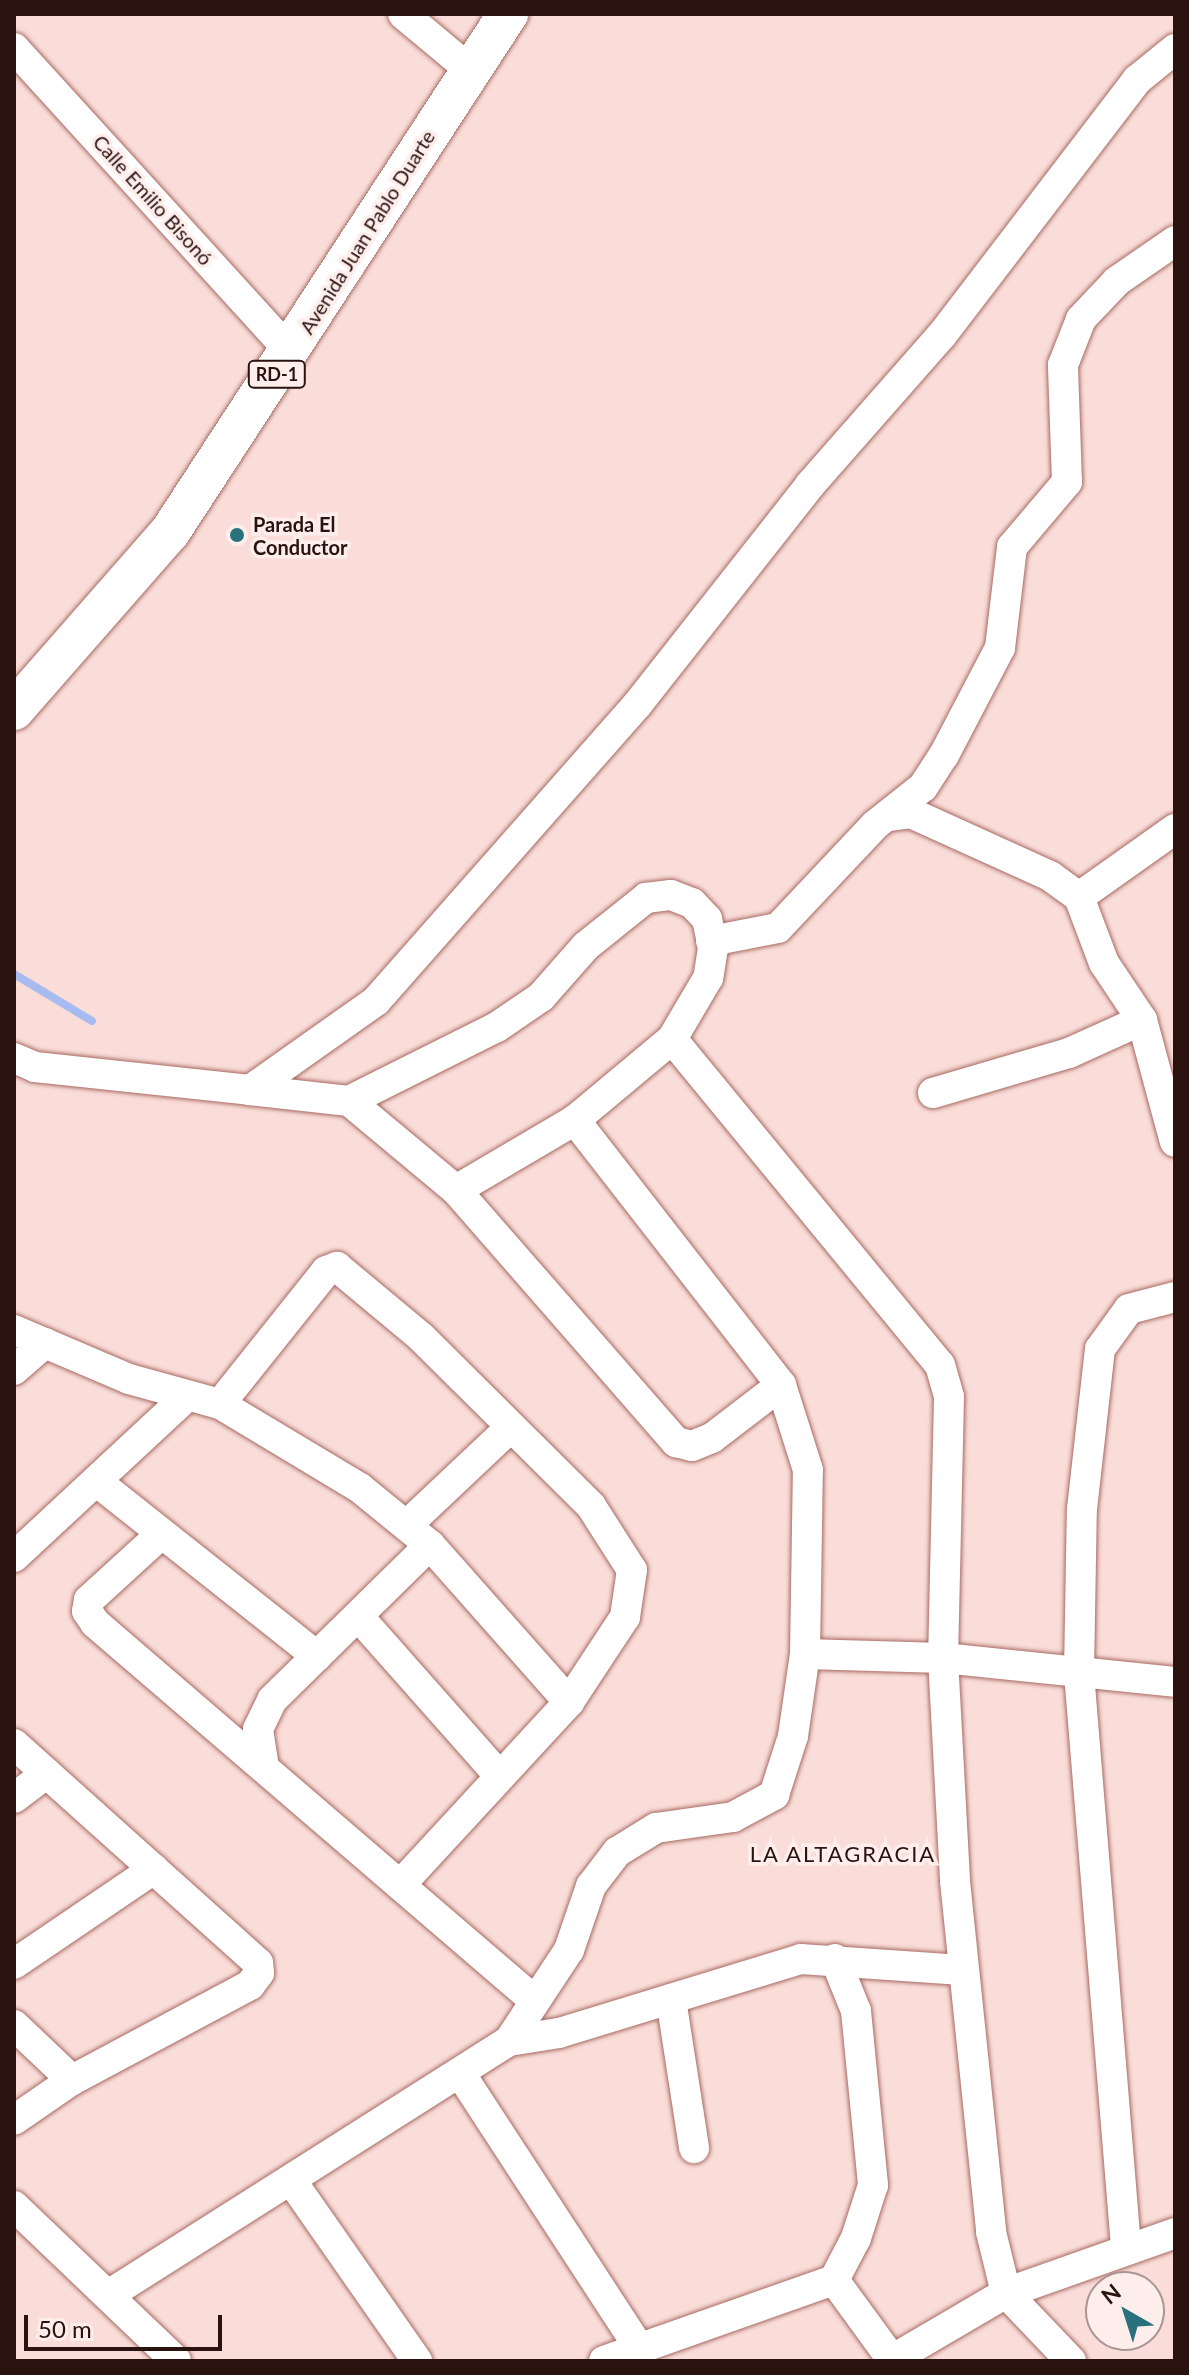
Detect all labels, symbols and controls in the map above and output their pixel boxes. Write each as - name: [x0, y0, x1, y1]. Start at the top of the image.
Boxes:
- street label: Avenida Juan Pablo Duarte: [294, 125, 440, 339]
- street label: Calle Emilio Bisonó: [88, 130, 218, 270]
- road number: RD-1: [247, 360, 307, 388]
- place label: Parada El Conductor: [253, 512, 347, 559]
- marker: Parada El Conductor: [228, 526, 246, 544]
- district label: LA ALTAGRACIA: [749, 1841, 937, 1867]
- north arrow: [1085, 2271, 1165, 2351]
- text: N: [1096, 2278, 1126, 2309]
- scale bar: [28, 2299, 226, 2349]
- text: 50 m: [38, 2314, 92, 2343]

